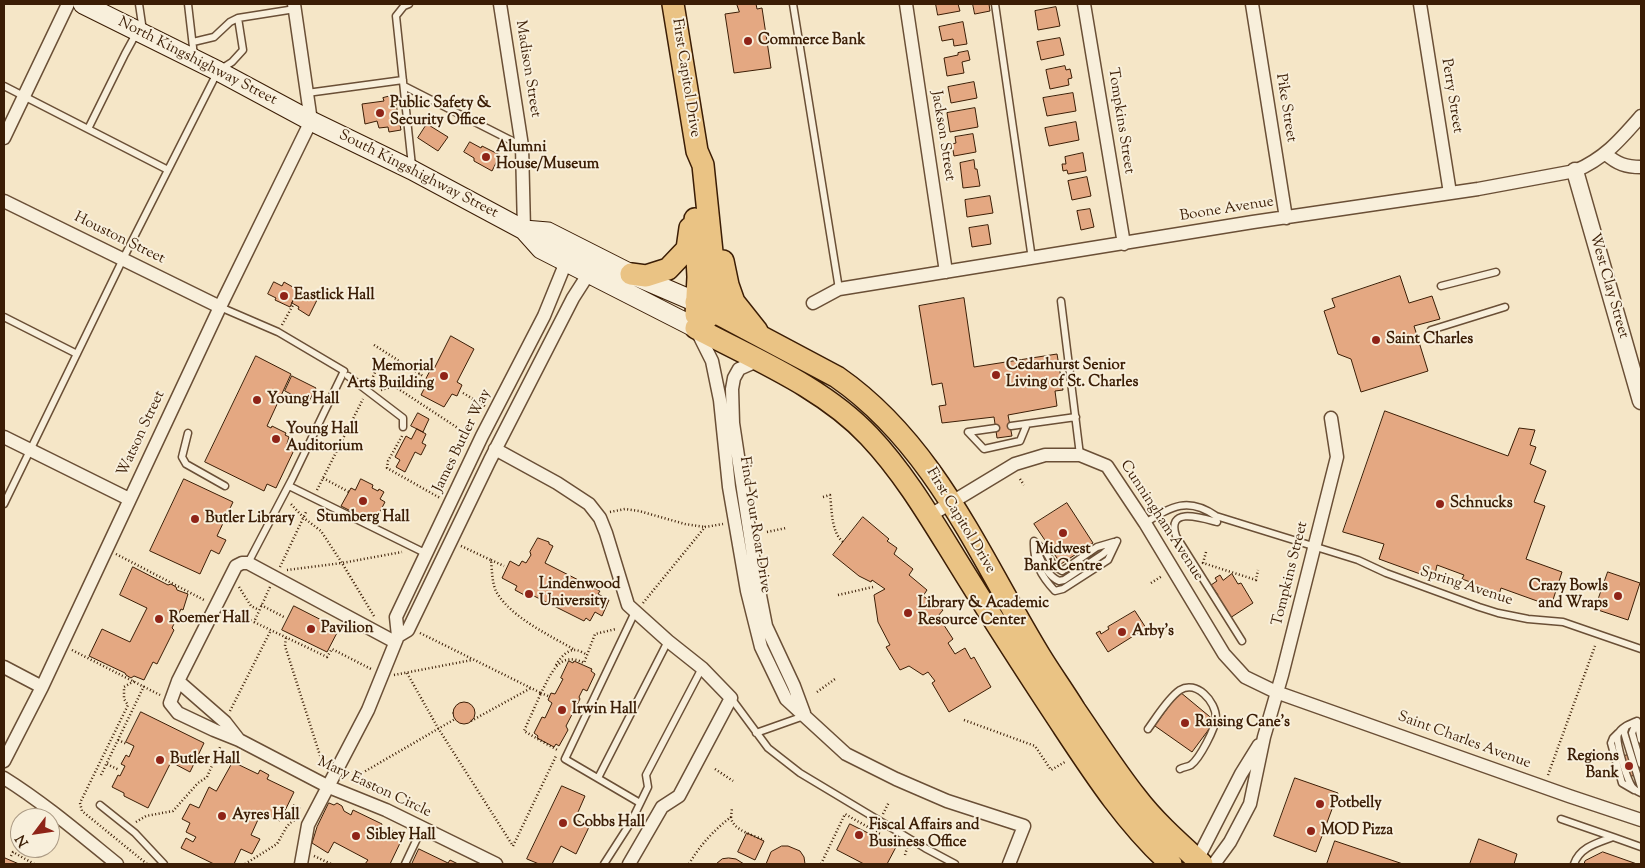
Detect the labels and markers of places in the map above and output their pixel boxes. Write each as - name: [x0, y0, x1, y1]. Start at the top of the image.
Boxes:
- place label: Commerce Bank: [758, 32, 866, 50]
- marker: Commerce Bank: [742, 35, 754, 47]
- place label: Public Safety & Security Office: [390, 95, 491, 130]
- marker: Public Safety & Security Office: [374, 107, 386, 119]
- place label: Alumni House/Museum: [496, 139, 599, 174]
- marker: Alumni House/Museum: [480, 151, 492, 163]
- place label: Eastlick Hall: [294, 287, 375, 305]
- marker: Eastlick Hall: [278, 290, 290, 302]
- place label: Saint Charles: [1386, 331, 1473, 349]
- marker: Saint Charles: [1370, 334, 1382, 346]
- place label: Cedarhurst Senior Living of St. Charles: [1006, 357, 1138, 392]
- place label: Memorial Arts Building: [347, 358, 434, 393]
- marker: Cedarhurst Senior Living of St. Charles: [990, 369, 1002, 381]
- marker: Memorial Arts Building: [438, 370, 450, 382]
- place label: Young Hall: [267, 391, 339, 409]
- marker: Young Hall: [251, 394, 263, 406]
- place label: Young Hall Auditorium: [286, 421, 363, 456]
- marker: Young Hall Auditorium: [270, 433, 282, 445]
- marker: Stumberg Hall: [357, 495, 369, 507]
- place label: Schnucks: [1450, 495, 1513, 513]
- marker: Schnucks: [1434, 498, 1446, 510]
- place label: Stumberg Hall: [316, 509, 410, 527]
- place label: Butler Library: [205, 510, 295, 528]
- marker: Butler Library: [189, 513, 201, 525]
- marker: Midwest BankCentre: [1057, 527, 1069, 539]
- place label: Midwest BankCentre: [1024, 541, 1102, 576]
- place label: Lindenwood University: [539, 576, 620, 611]
- place label: Crazy Bowls and Wraps: [1529, 578, 1608, 613]
- marker: Lindenwood University: [523, 588, 535, 600]
- marker: Crazy Bowls and Wraps: [1612, 590, 1624, 602]
- place label: Library & Academic Resource Center: [918, 595, 1049, 630]
- marker: Library & Academic Resource Center: [902, 607, 914, 619]
- place label: Roemer Hall: [169, 610, 250, 628]
- marker: Roemer Hall: [153, 613, 165, 625]
- place label: Pavilion: [321, 620, 373, 638]
- marker: Pavilion: [305, 623, 317, 635]
- place label: Arby's: [1132, 623, 1174, 641]
- marker: Arby's: [1116, 626, 1128, 638]
- place label: Irwin Hall: [572, 701, 637, 719]
- marker: Irwin Hall: [556, 704, 568, 716]
- place label: Raising Cane's: [1195, 714, 1290, 732]
- marker: Raising Cane's: [1179, 717, 1191, 729]
- place label: Regions Bank: [1567, 748, 1619, 783]
- place label: Butler Hall: [170, 751, 240, 769]
- marker: Butler Hall: [154, 754, 166, 766]
- marker: Regions Bank: [1623, 760, 1635, 772]
- place label: Potbelly: [1330, 795, 1382, 813]
- marker: Potbelly: [1314, 798, 1326, 810]
- place label: Ayres Hall: [232, 807, 300, 825]
- marker: Ayres Hall: [216, 810, 228, 822]
- place label: Cobbs Hall: [573, 814, 645, 832]
- marker: Cobbs Hall: [557, 817, 569, 829]
- place label: Fiscal Affairs and Business Office: [869, 817, 980, 852]
- place label: MOD Pizza: [1321, 822, 1393, 840]
- marker: MOD Pizza: [1305, 825, 1317, 837]
- place label: Sibley Hall: [366, 827, 436, 845]
- marker: Fiscal Affairs and Business Office: [853, 829, 865, 841]
- marker: Sibley Hall: [350, 830, 362, 842]

